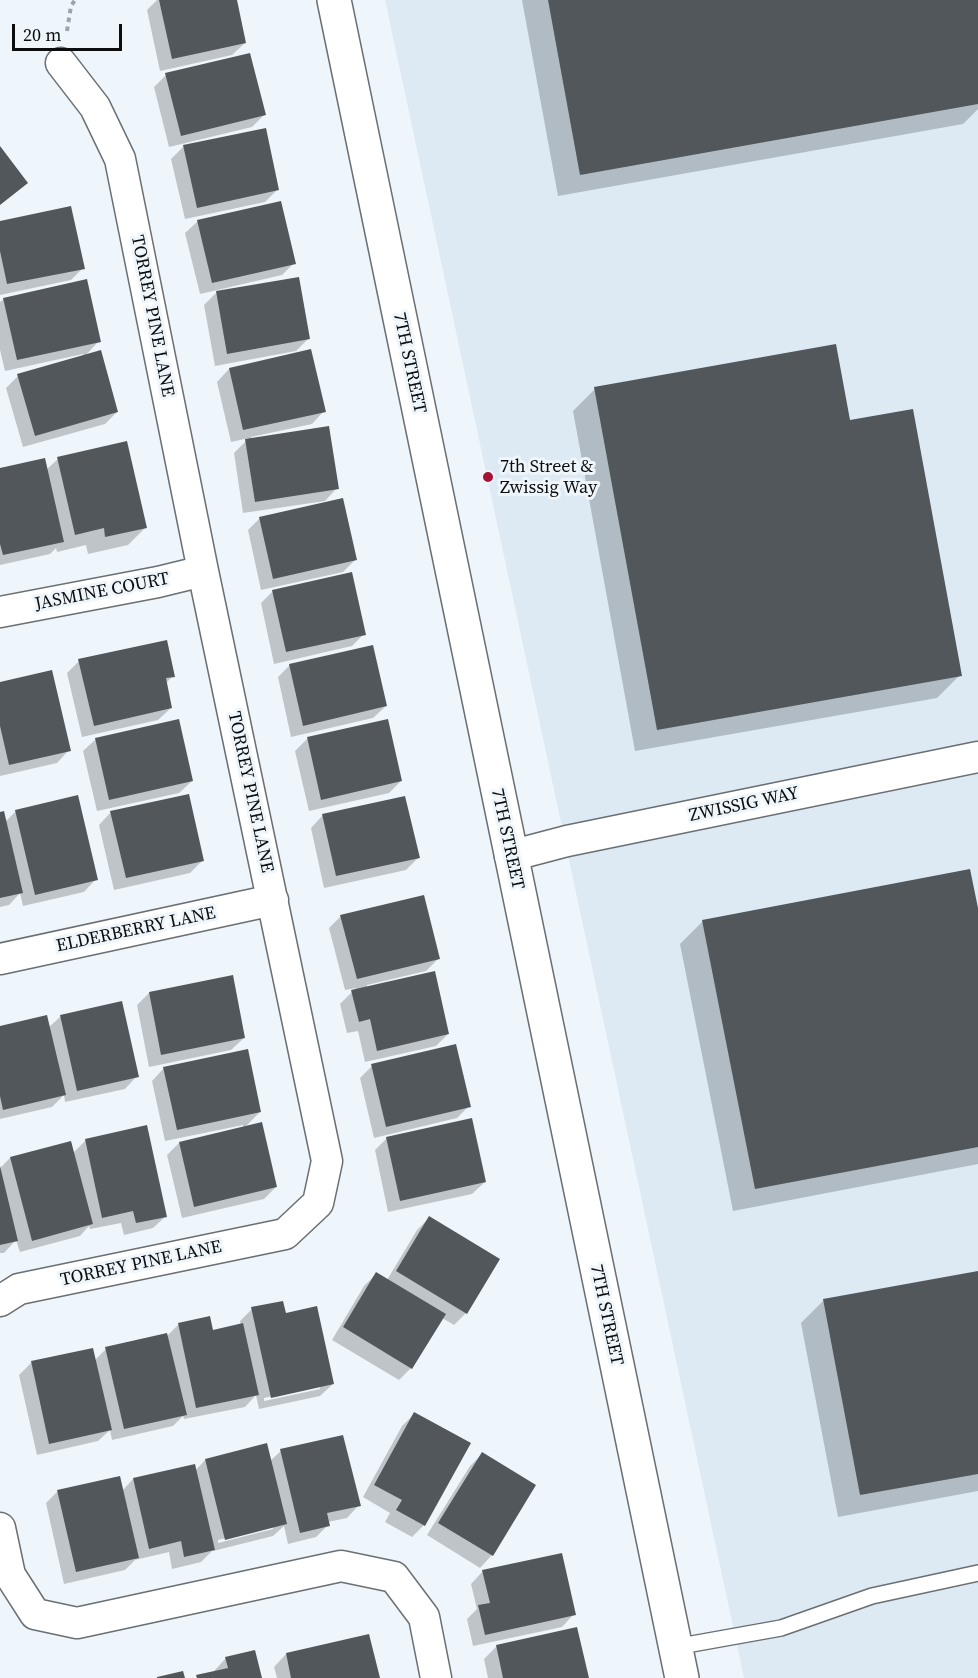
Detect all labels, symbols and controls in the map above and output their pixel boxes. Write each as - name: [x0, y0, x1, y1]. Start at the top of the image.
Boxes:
- scale bar: [15, 12, 124, 50]
- text: 20 m: [23, 22, 61, 47]
- street label: TORREY PINE LANE: [126, 233, 178, 399]
- street label: 7TH STREET: [388, 311, 430, 415]
- place label: 7th Street & Zwissig Way: [500, 456, 597, 498]
- marker: 7th Street & Zwissig Way: [481, 470, 495, 484]
- street label: JASMINE COURT: [33, 568, 171, 616]
- street label: TORREY PINE LANE: [222, 709, 278, 875]
- street label: ZWISSIG WAY: [687, 783, 801, 827]
- street label: 7TH STREET: [486, 787, 528, 891]
- street label: ELDERBERRY LANE: [54, 903, 218, 957]
- street label: TORREY PINE LANE: [58, 1236, 224, 1292]
- street label: 7TH STREET: [585, 1263, 627, 1367]

